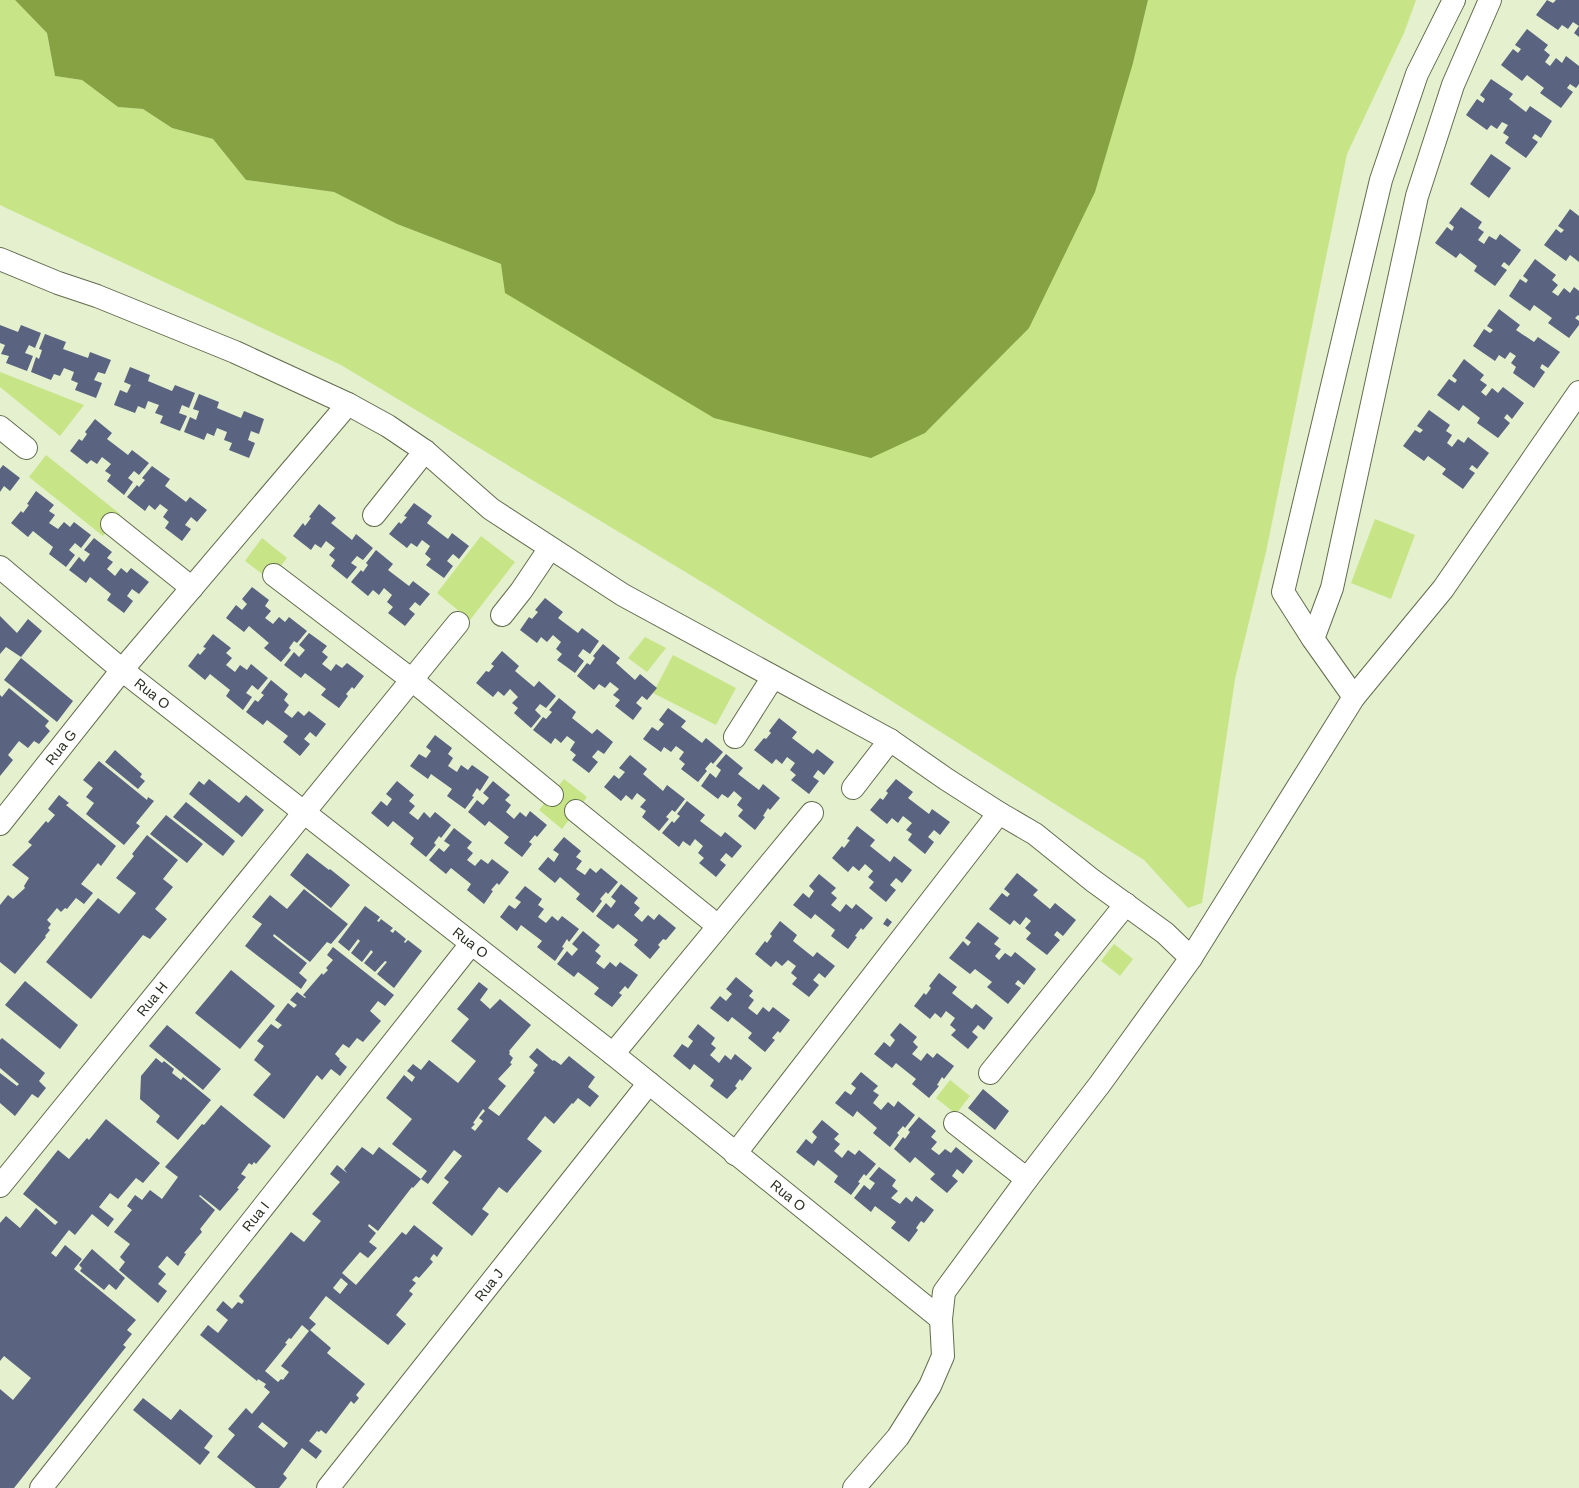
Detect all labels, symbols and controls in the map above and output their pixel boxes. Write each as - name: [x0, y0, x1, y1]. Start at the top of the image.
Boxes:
- street label: Rua O: [131, 675, 173, 712]
- street label: Rua G: [42, 726, 80, 768]
- street label: Rua O: [450, 924, 491, 961]
- street label: Rua H: [133, 979, 171, 1020]
- street label: Rua O: [767, 1176, 809, 1214]
- street label: Rua I: [239, 1198, 272, 1235]
- street label: Rua J: [471, 1266, 507, 1304]

